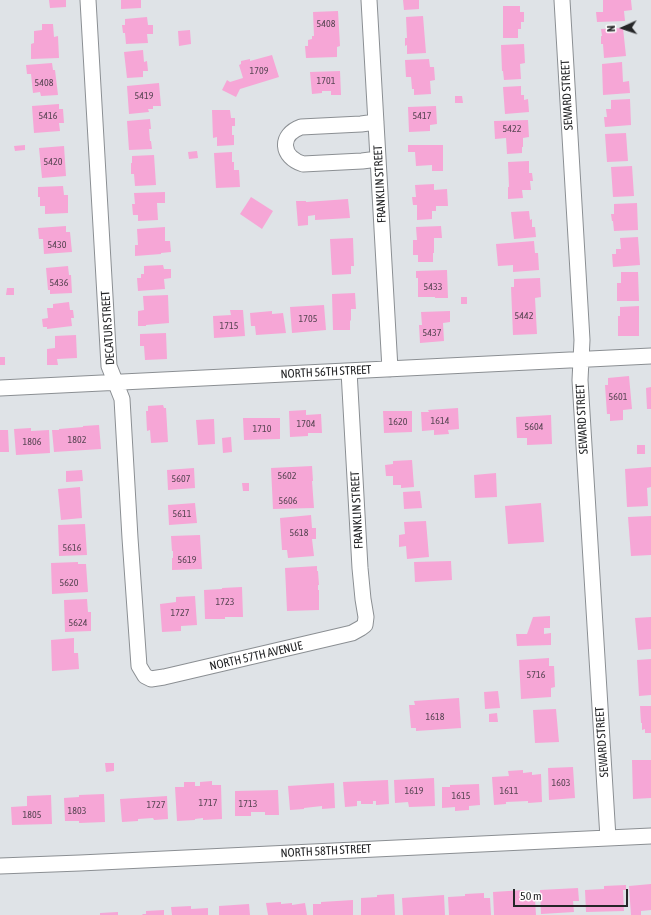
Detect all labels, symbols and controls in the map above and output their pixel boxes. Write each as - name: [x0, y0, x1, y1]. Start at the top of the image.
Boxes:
- north arrow: [603, 8, 643, 48]
- house number: 5408: [317, 18, 335, 30]
- text: N: [605, 25, 617, 32]
- street label: SEWARD STREET: [558, 59, 576, 131]
- house number: 1709: [250, 65, 268, 77]
- house number: 1701: [317, 75, 335, 87]
- house number: 5408: [35, 77, 53, 89]
- house number: 5419: [135, 90, 153, 102]
- house number: 5416: [39, 110, 57, 122]
- house number: 5417: [413, 110, 431, 122]
- house number: 5422: [503, 123, 521, 135]
- street label: FRANKLIN STREET: [371, 145, 389, 223]
- house number: 5420: [44, 156, 62, 168]
- house number: 5430: [48, 239, 66, 251]
- house number: 5436: [50, 277, 68, 289]
- house number: 5433: [424, 281, 442, 293]
- street label: DECATUR STREET: [98, 290, 118, 366]
- house number: 5442: [515, 310, 533, 322]
- house number: 1705: [299, 313, 317, 325]
- house number: 1715: [220, 320, 238, 332]
- house number: 5437: [423, 327, 441, 339]
- street label: NORTH 56TH STREET: [280, 362, 372, 382]
- street label: SEWARD STREET: [573, 383, 591, 455]
- house number: 5601: [609, 391, 627, 403]
- house number: 1614: [431, 415, 449, 427]
- house number: 1620: [389, 416, 407, 428]
- house number: 1704: [297, 418, 315, 430]
- house number: 5604: [525, 421, 543, 433]
- house number: 1710: [253, 423, 271, 435]
- house number: 1802: [68, 434, 86, 446]
- house number: 1806: [23, 436, 41, 448]
- house number: 5602: [278, 470, 296, 482]
- street label: FRANKLIN STREET: [348, 471, 366, 549]
- house number: 5607: [172, 473, 190, 485]
- house number: 5606: [279, 495, 297, 507]
- house number: 5611: [173, 508, 191, 520]
- house number: 5618: [290, 527, 308, 539]
- house number: 5616: [63, 542, 81, 554]
- house number: 5619: [178, 554, 196, 566]
- house number: 5620: [60, 577, 78, 589]
- house number: 1723: [216, 596, 234, 608]
- house number: 1727: [171, 607, 189, 619]
- house number: 5624: [69, 617, 87, 629]
- street label: NORTH 57TH AVENUE: [208, 638, 304, 674]
- house number: 5716: [527, 669, 545, 681]
- street label: SEWARD STREET: [592, 706, 612, 778]
- house number: 1618: [426, 711, 444, 723]
- house number: 1603: [552, 777, 570, 789]
- house number: 1619: [405, 785, 423, 797]
- house number: 1611: [500, 785, 518, 797]
- house number: 1615: [452, 790, 470, 802]
- house number: 1717: [199, 797, 217, 809]
- house number: 1713: [239, 798, 257, 810]
- house number: 1727: [147, 799, 165, 811]
- house number: 1803: [68, 805, 86, 817]
- house number: 1805: [23, 809, 41, 821]
- street label: NORTH 58TH STREET: [280, 841, 372, 861]
- scale bar: [515, 881, 630, 907]
- text: 50 m: [520, 889, 542, 903]

